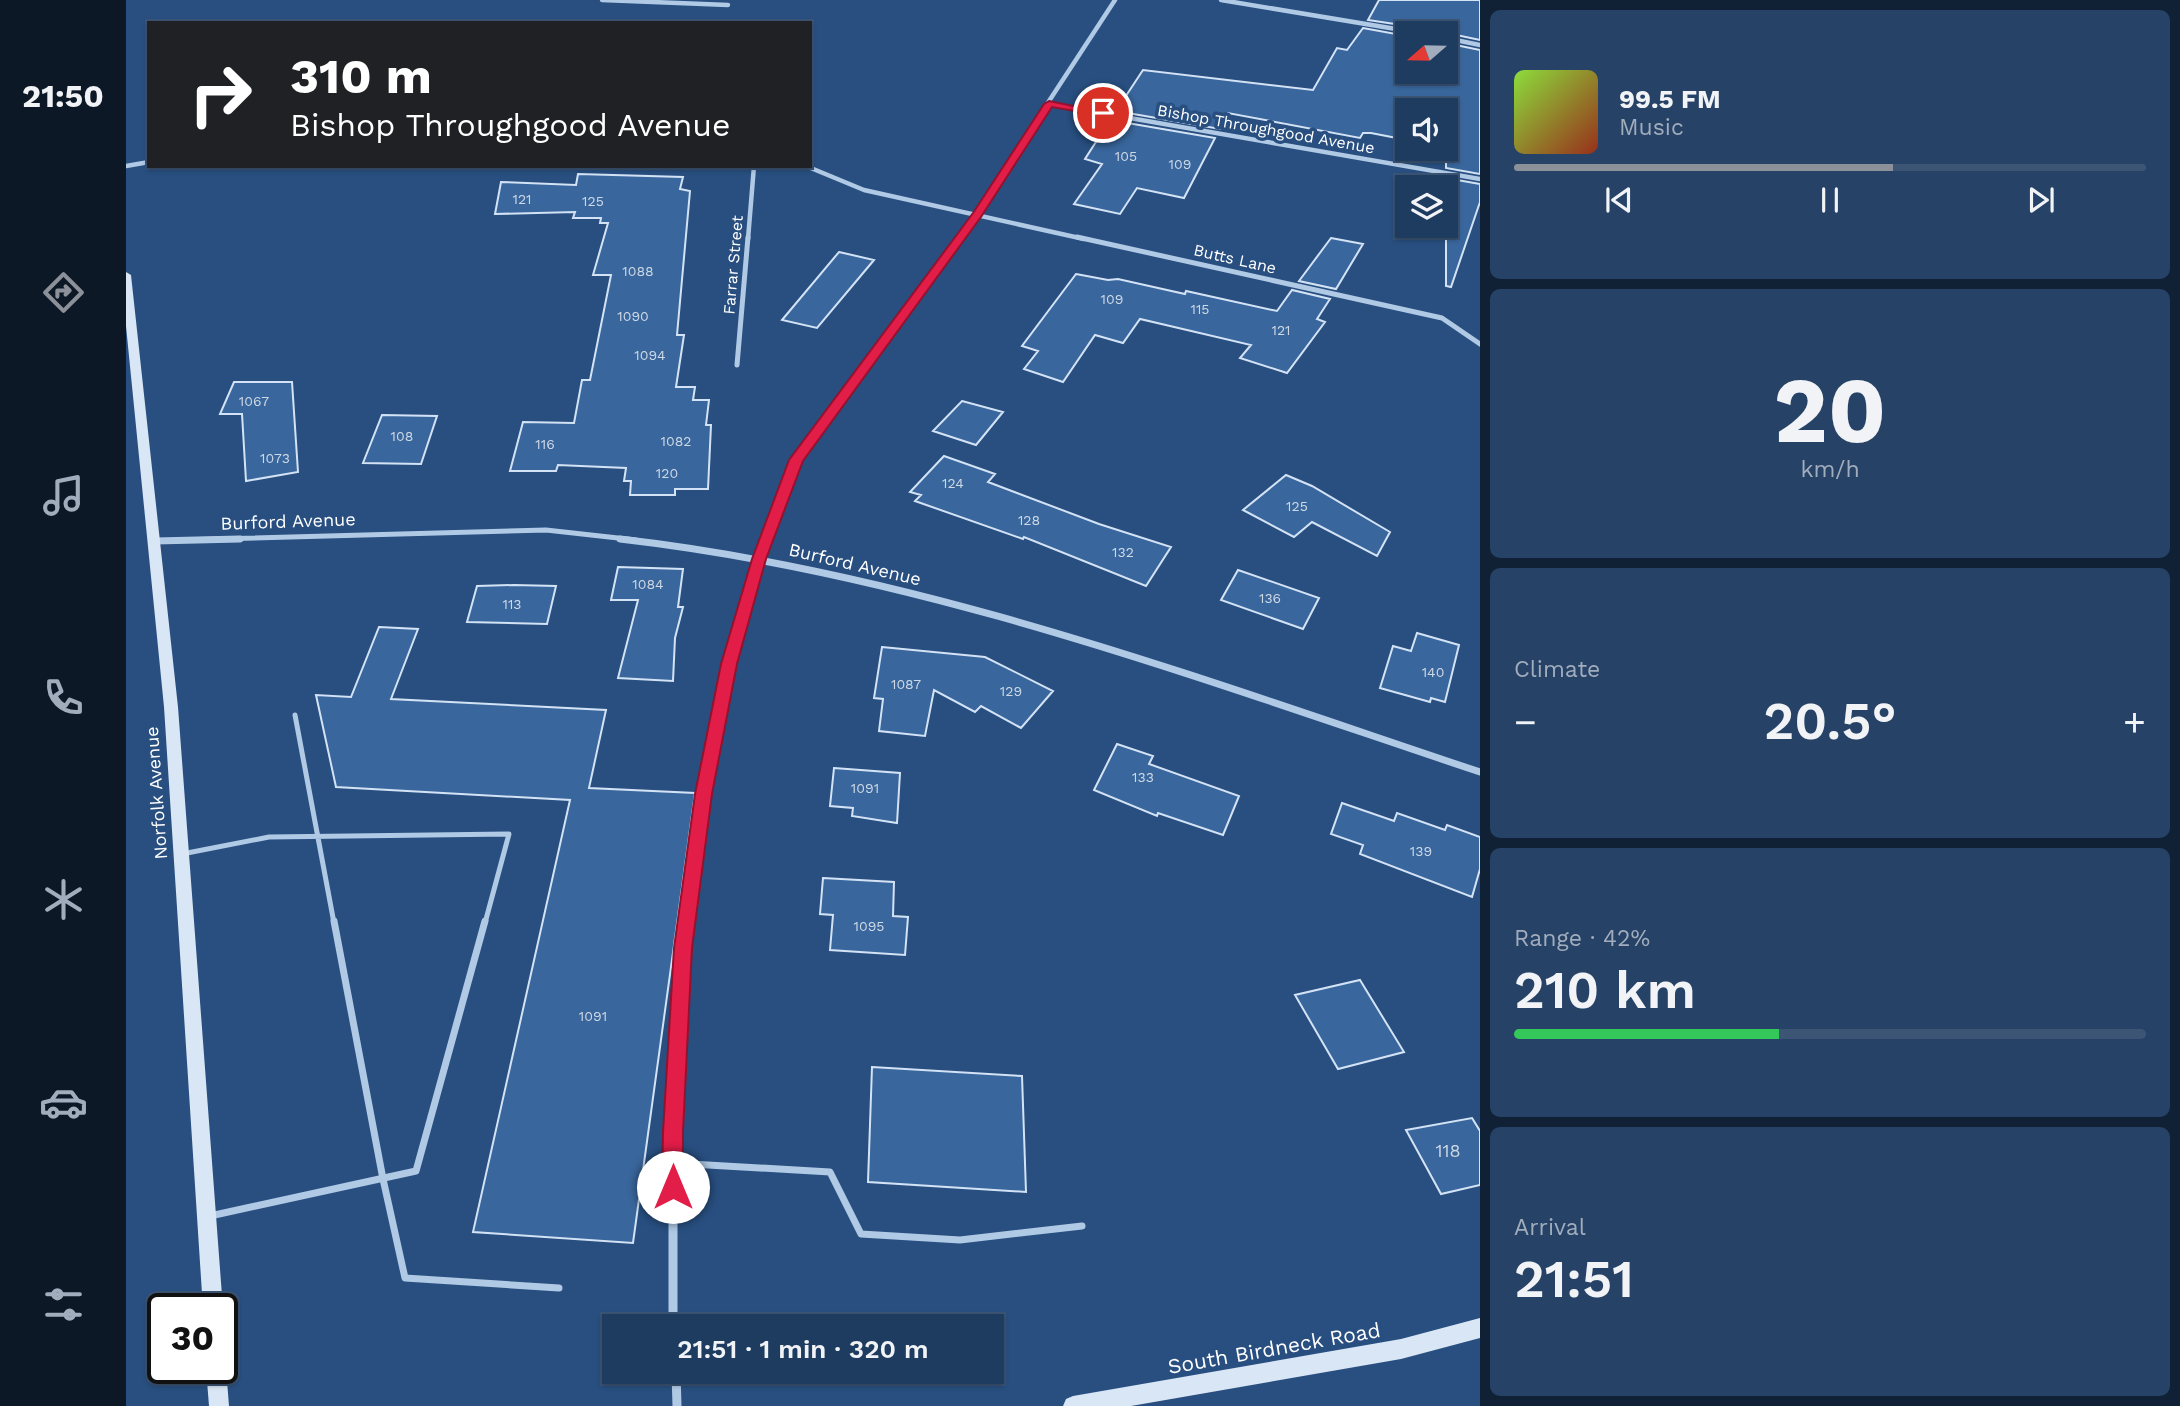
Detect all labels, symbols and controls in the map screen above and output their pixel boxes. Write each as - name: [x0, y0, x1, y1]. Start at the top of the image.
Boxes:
- north arrow: [1395, 21, 1458, 84]
- map controls: [1395, 21, 1458, 238]
- text: 310 m: [290, 47, 432, 105]
- icon: right: [175, 49, 266, 140]
- text: 21:50: [22, 77, 104, 115]
- pin: [1073, 83, 1133, 143]
- text: 99.5 FM: [1619, 84, 1721, 114]
- icon: arrive: [1084, 94, 1122, 132]
- button: sound: [1395, 98, 1458, 161]
- street label: Bishop Throughgood Avenue: [1156, 101, 1376, 157]
- text: Bishop Throughgood Avenue: [290, 106, 731, 144]
- text: Music: [1619, 114, 1684, 141]
- house number: 105: [1115, 148, 1137, 164]
- house number: 109: [1169, 156, 1191, 172]
- button: layers: [1395, 175, 1458, 238]
- icon: previous: [1600, 181, 1638, 219]
- icon: pause: [1811, 181, 1849, 219]
- icon: next: [2022, 181, 2060, 219]
- house number: 121: [512, 191, 532, 207]
- house number: 125: [582, 193, 604, 209]
- street label: Farrar Street: [719, 214, 747, 315]
- street label: Butts Lane: [1192, 240, 1278, 278]
- house number: 1088: [622, 263, 654, 279]
- icon: directions: [39, 268, 88, 317]
- house number: 109: [1101, 291, 1123, 307]
- house number: 115: [1190, 301, 1210, 317]
- house number: 1090: [617, 308, 649, 324]
- house number: 121: [1271, 322, 1291, 338]
- house number: 1094: [634, 347, 666, 363]
- text: 20: [1774, 357, 1886, 464]
- house number: 1067: [239, 393, 269, 409]
- house number: 108: [391, 428, 413, 444]
- house number: 1082: [661, 433, 691, 449]
- house number: 116: [535, 436, 555, 452]
- house number: 1073: [260, 450, 290, 466]
- text: km/h: [1800, 456, 1860, 483]
- house number: 120: [656, 465, 678, 481]
- icon: music: [39, 471, 88, 520]
- house number: 124: [942, 475, 964, 491]
- house number: 125: [1286, 498, 1308, 514]
- street label: Burford Avenue: [220, 508, 356, 534]
- house number: 128: [1018, 512, 1040, 528]
- street label: Burford Avenue: [787, 539, 923, 589]
- house number: 132: [1112, 544, 1134, 560]
- house number: 1084: [632, 576, 664, 592]
- house number: 136: [1259, 590, 1281, 606]
- house number: 113: [502, 596, 522, 612]
- text: Climate: [1514, 656, 1600, 683]
- house number: 140: [1422, 664, 1444, 680]
- icon: phone: [39, 673, 88, 722]
- house number: 1087: [891, 676, 921, 692]
- house number: 129: [1000, 683, 1022, 699]
- text: 20.5°: [1764, 691, 1896, 752]
- text: −: [1514, 700, 1537, 744]
- text: +: [2123, 700, 2146, 744]
- street label: Norfolk Avenue: [141, 726, 171, 860]
- house number: 133: [1132, 769, 1154, 785]
- house number: 1091: [851, 780, 879, 796]
- house number: 139: [1410, 843, 1432, 859]
- icon: climate: [39, 875, 88, 924]
- house number: 1095: [854, 918, 884, 934]
- text: Range · 42%: [1514, 925, 1650, 952]
- text: 210 km: [1514, 960, 1696, 1021]
- house number: 1091: [579, 1008, 607, 1024]
- icon: car: [39, 1078, 88, 1127]
- house number: 118: [1435, 1140, 1461, 1161]
- position arrow: [636, 1150, 710, 1224]
- text: Arrival: [1514, 1214, 1586, 1241]
- text: 21:51: [1514, 1249, 1634, 1310]
- icon: filters: [39, 1280, 88, 1329]
- speed limit sign: 30: [147, 1293, 238, 1384]
- street label: South Birdneck Road: [1166, 1317, 1382, 1379]
- text: 21:51 · 1 min · 320 m: [677, 1334, 929, 1364]

